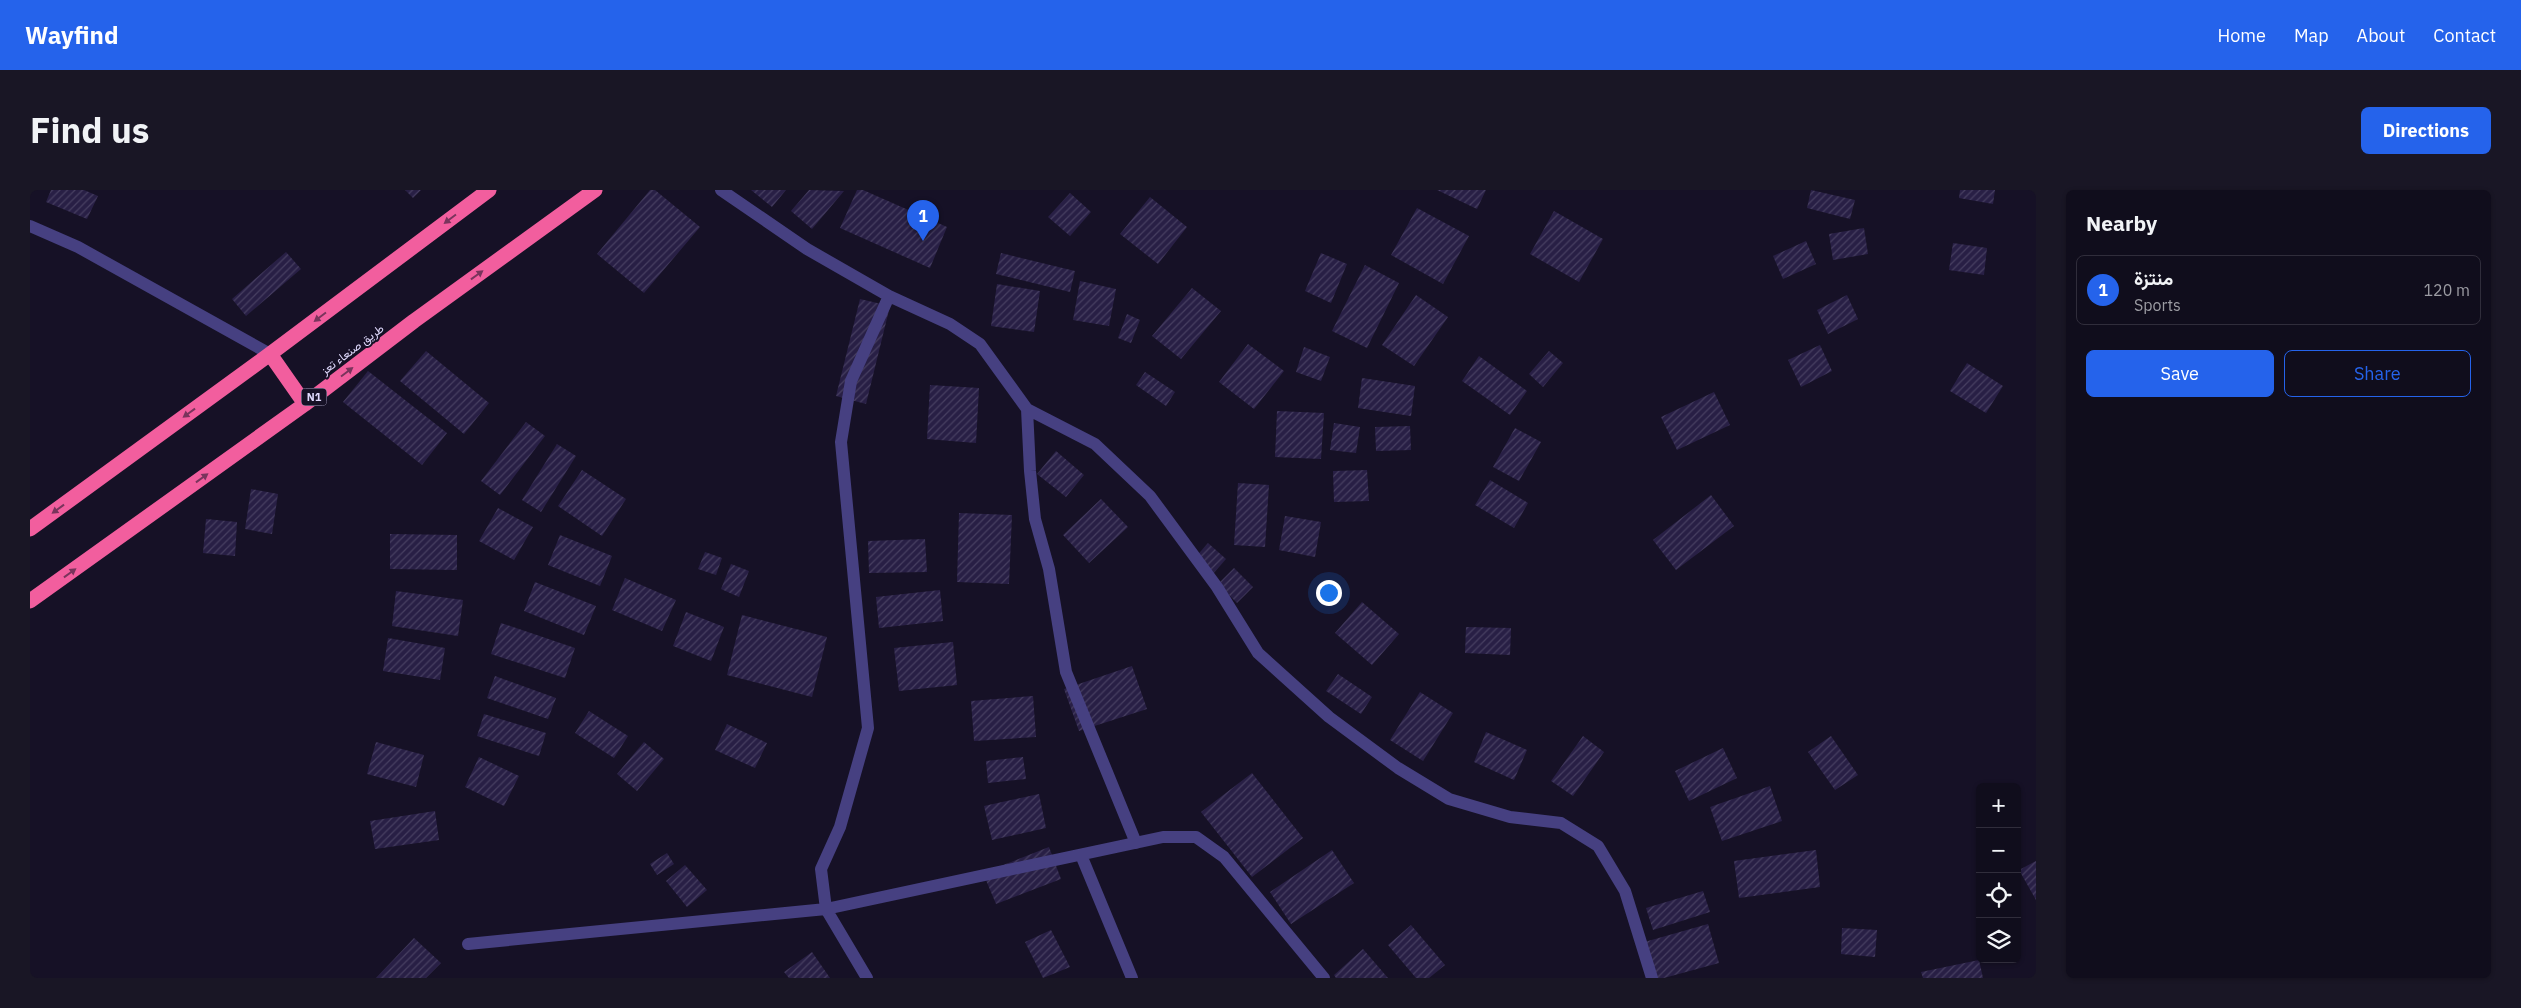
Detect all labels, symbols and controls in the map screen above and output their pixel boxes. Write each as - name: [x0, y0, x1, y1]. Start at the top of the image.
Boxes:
- text: Wayfind: [25, 19, 118, 51]
- text: Home: [2218, 24, 2266, 47]
- text: Map: [2294, 24, 2329, 47]
- text: About: [2357, 24, 2405, 47]
- text: Contact: [2433, 24, 2496, 47]
- text: Find us: [30, 107, 149, 153]
- button: Directions: [2361, 107, 2491, 154]
- pin: 1: [907, 200, 939, 241]
- text: Nearby: [2086, 209, 2157, 237]
- one-way arrow: [444, 214, 457, 225]
- text: منتزة: [2134, 266, 2173, 290]
- one-way arrow: [470, 270, 484, 280]
- text: 1: [2098, 280, 2108, 300]
- text: 120 m: [2423, 280, 2470, 300]
- text: Sports: [2134, 295, 2181, 315]
- one-way arrow: [313, 312, 327, 322]
- street label: طريق صنعاء تعز: [317, 320, 387, 379]
- button: Save: [2086, 350, 2274, 397]
- button: Share: [2284, 350, 2471, 397]
- one-way arrow: [340, 367, 354, 377]
- road number: N1: [302, 388, 326, 406]
- one-way arrow: [182, 408, 196, 418]
- one-way arrow: [195, 473, 208, 483]
- one-way arrow: [51, 504, 65, 514]
- one-way arrow: [63, 568, 76, 578]
- your location: [1316, 580, 1342, 606]
- map controls: [1976, 783, 2021, 963]
- button: +: [1976, 783, 2021, 828]
- button: −: [1976, 828, 2021, 873]
- button: locate: [1976, 873, 2021, 918]
- button: layers: [1976, 918, 2021, 963]

